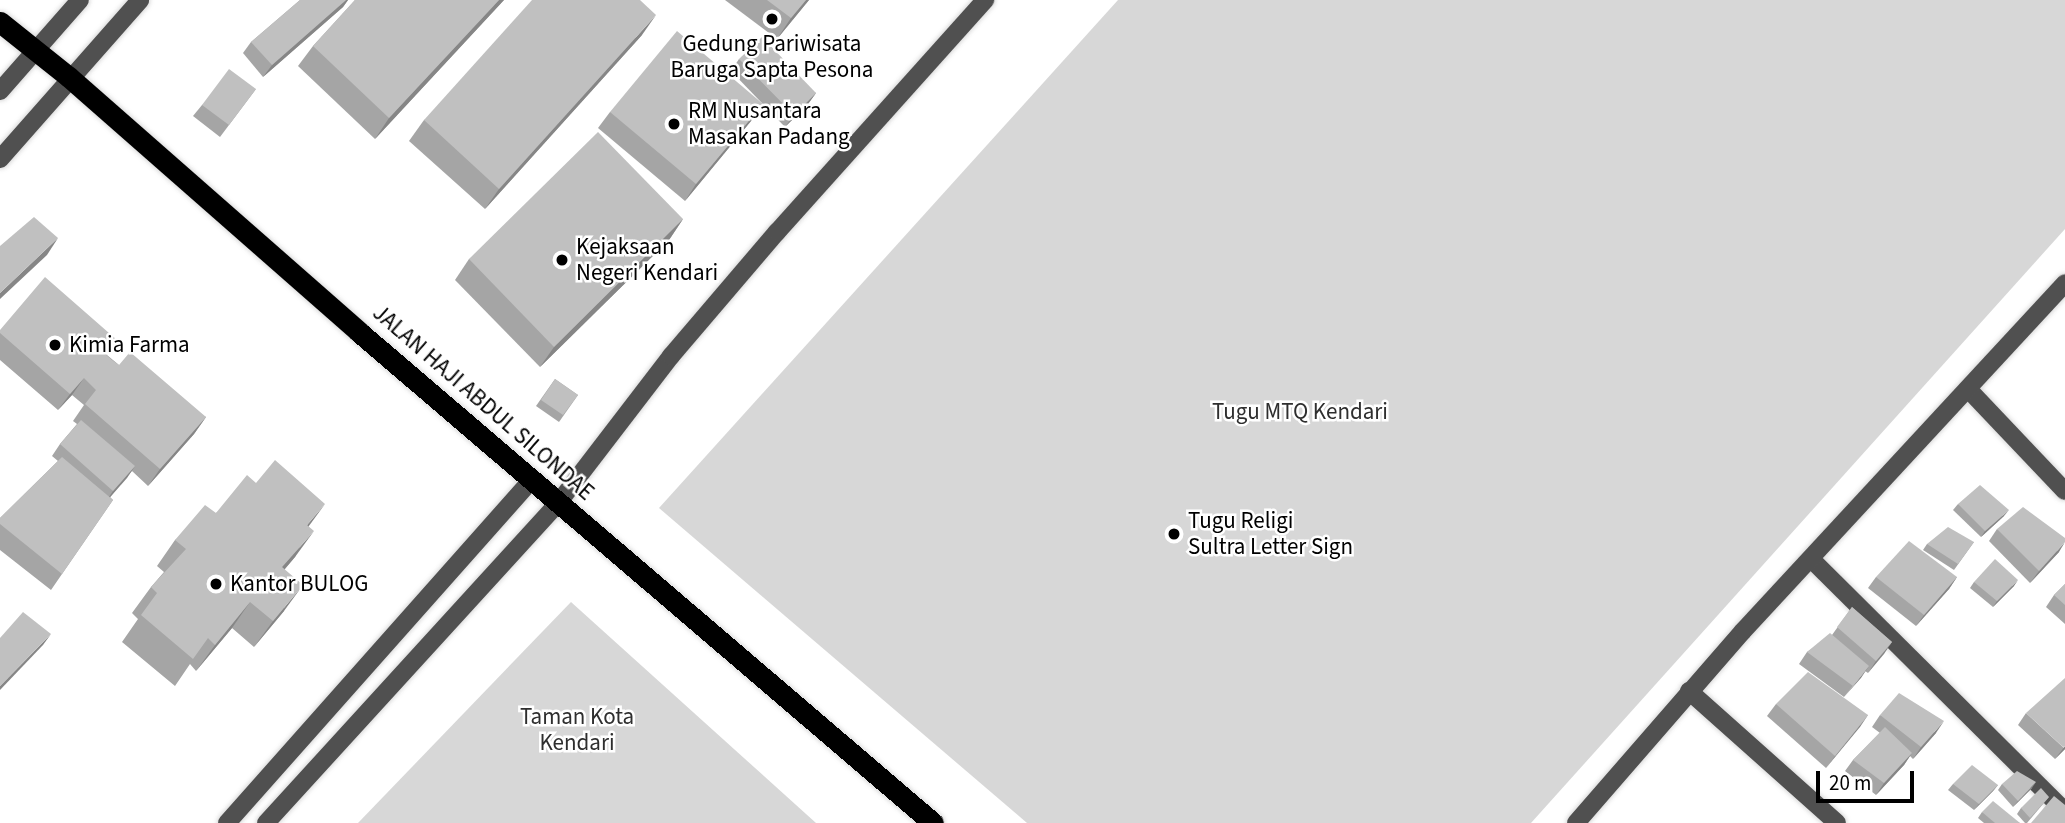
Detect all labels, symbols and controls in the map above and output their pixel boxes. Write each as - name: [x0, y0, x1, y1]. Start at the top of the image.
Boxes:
- marker: Gedung Pariwisata Baruga Sapta Pesona: [764, 11, 780, 27]
- place label: Gedung Pariwisata Baruga Sapta Pesona: [671, 30, 873, 84]
- place label: RM Nusantara Masakan Padang: [688, 97, 850, 151]
- marker: RM Nusantara Masakan Padang: [666, 116, 682, 132]
- place label: Kejaksaan Negeri Kendari: [576, 233, 718, 287]
- marker: Kejaksaan Negeri Kendari: [554, 252, 570, 268]
- street label: JALAN HAJI ABDUL SILONDAE: [367, 299, 599, 507]
- place label: Kimia Farma: [69, 331, 190, 359]
- marker: Kimia Farma: [47, 337, 63, 353]
- park label: Tugu MTQ Kendari: [1212, 398, 1388, 426]
- place label: Tugu Religi Sultra Letter Sign: [1188, 507, 1353, 561]
- marker: Tugu Religi Sultra Letter Sign: [1166, 526, 1182, 542]
- place label: Kantor BULOG: [230, 570, 368, 598]
- marker: Kantor BULOG: [208, 576, 224, 592]
- park label: Taman Kota Kendari: [520, 703, 634, 757]
- scale bar: [1820, 756, 1918, 800]
- text: 20 m: [1829, 768, 1871, 798]

